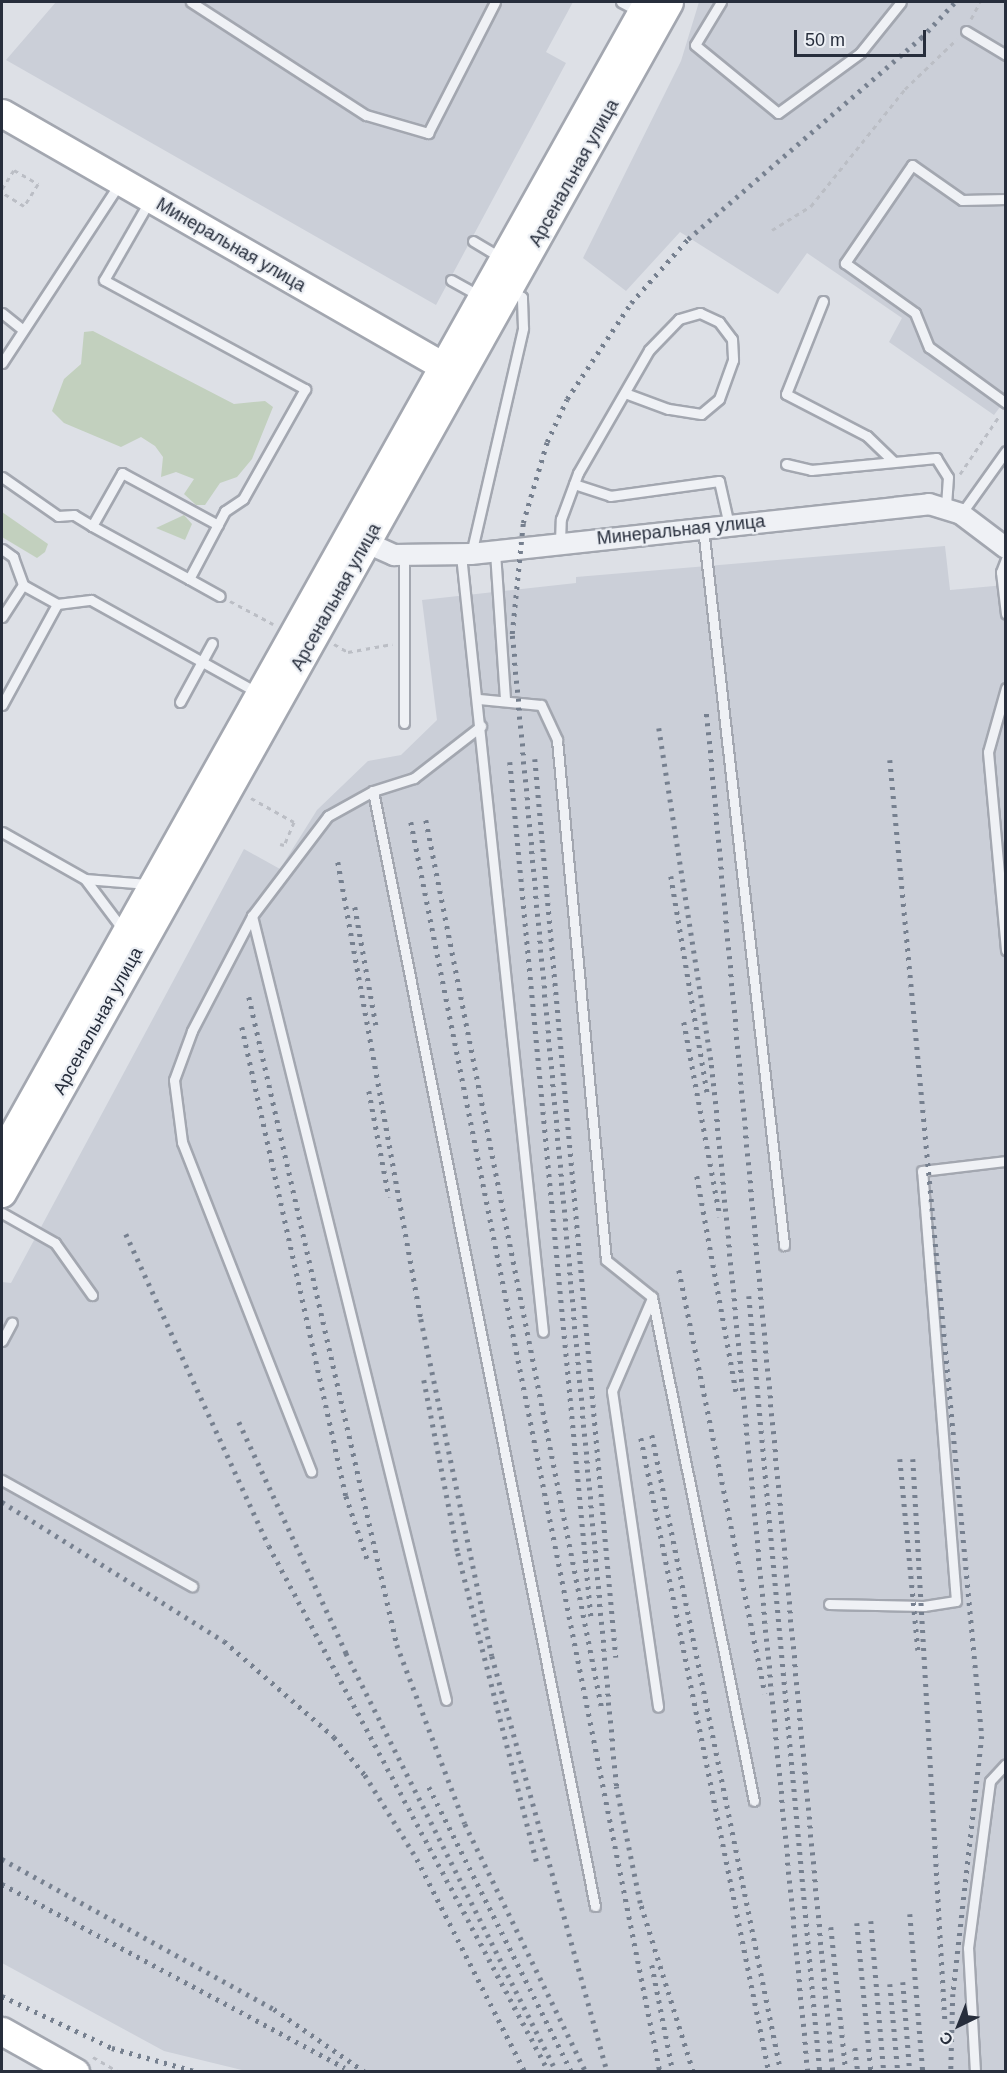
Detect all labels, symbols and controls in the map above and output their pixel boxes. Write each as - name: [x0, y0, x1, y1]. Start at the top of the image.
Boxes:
- scale bar: [797, 18, 929, 56]
- text: 50 m: [805, 30, 845, 50]
- street label: Арсенальная улица: [525, 96, 623, 250]
- street label: Минеральная улица: [152, 193, 310, 297]
- street label: Минеральная улица: [596, 510, 766, 550]
- street label: Арсенальная улица: [287, 520, 385, 674]
- street label: Арсенальная улица: [49, 944, 147, 1098]
- north arrow: [929, 1995, 989, 2055]
- text: С: [936, 2028, 956, 2049]

